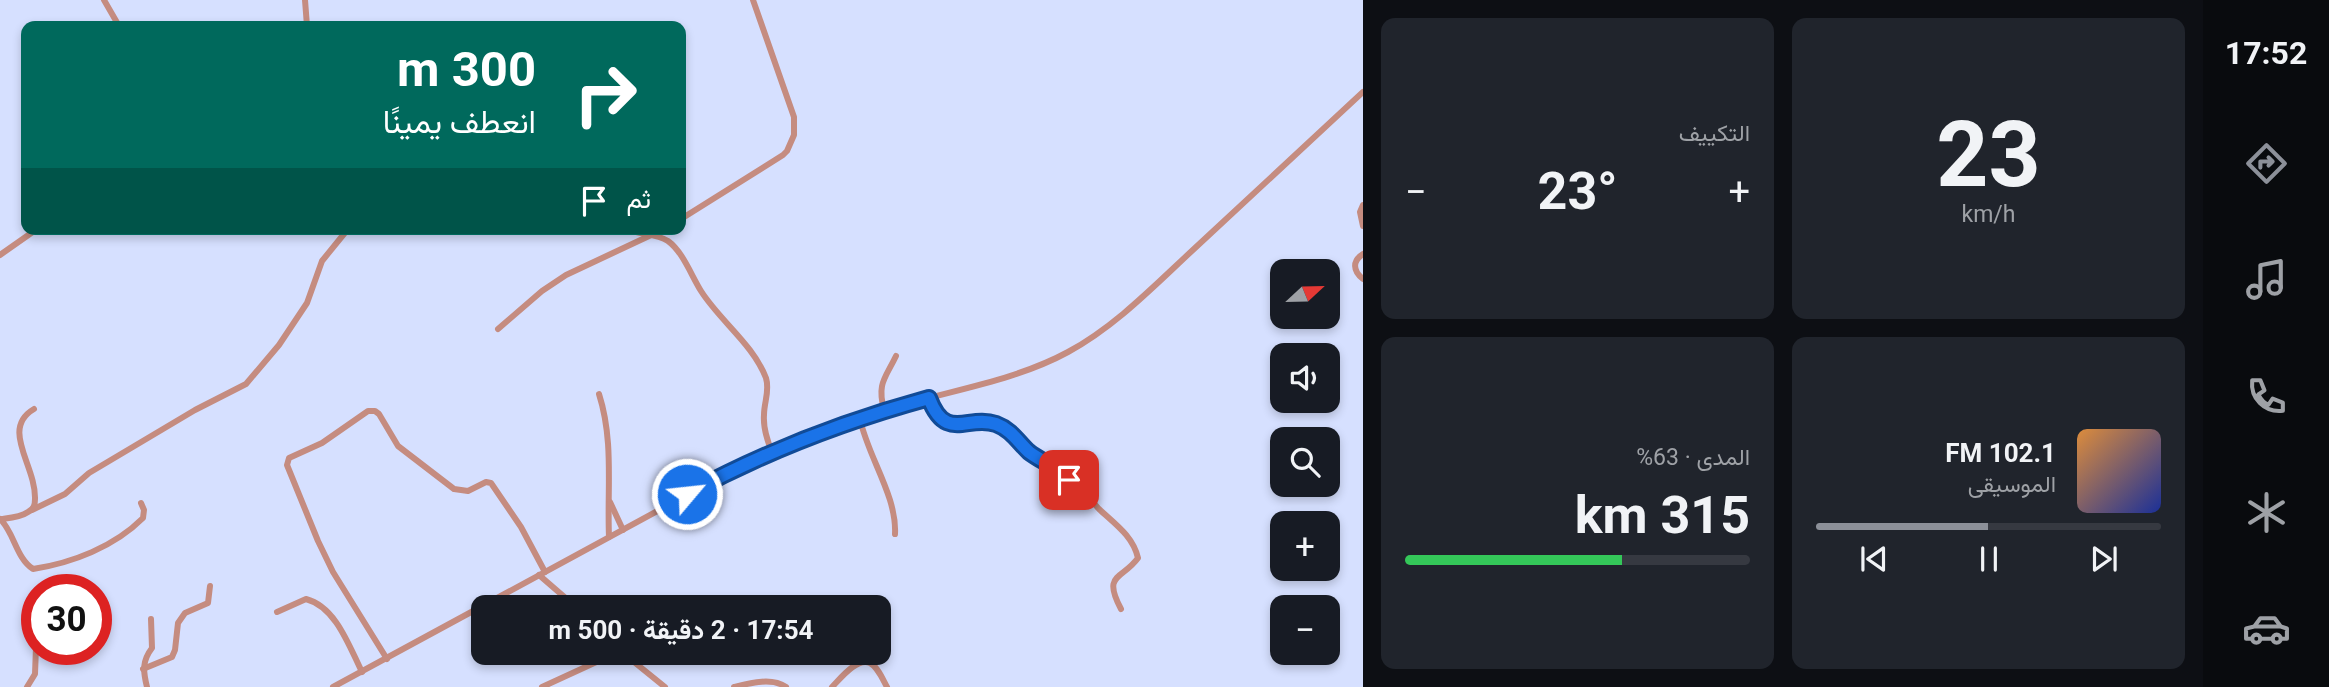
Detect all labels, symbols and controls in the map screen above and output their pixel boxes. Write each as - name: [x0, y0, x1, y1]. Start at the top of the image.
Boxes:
- text: 17:52: [2225, 34, 2307, 72]
- text: 300 m: [397, 41, 536, 98]
- icon: right: [560, 49, 651, 140]
- text: 23: [1936, 102, 2041, 208]
- text: انعطف يمينًا: [383, 103, 536, 141]
- text: التكييف: [1679, 120, 1750, 147]
- icon: directions: [2242, 139, 2291, 188]
- text: 23°: [1538, 161, 1618, 222]
- text: −: [1405, 170, 1427, 214]
- text: +: [1728, 170, 1750, 214]
- icon: arrive: [575, 182, 613, 220]
- text: ثم: [627, 184, 651, 214]
- text: km/h: [1962, 201, 2016, 228]
- icon: music: [2242, 255, 2291, 304]
- north arrow: [1270, 259, 1340, 329]
- map controls: [1270, 259, 1340, 665]
- button: sound: [1270, 343, 1340, 413]
- icon: phone: [2242, 372, 2291, 421]
- button: search: [1270, 427, 1340, 497]
- text: 102.1 FM: [1945, 438, 2056, 468]
- text: المدى · 63%: [1636, 444, 1750, 471]
- pin: [1039, 450, 1099, 510]
- position arrow: [650, 457, 724, 531]
- icon: arrive: [1050, 461, 1088, 499]
- text: الموسيقى: [1968, 471, 2056, 498]
- text: 315 km: [1575, 485, 1750, 546]
- icon: climate: [2242, 488, 2291, 537]
- button: +: [1270, 511, 1340, 581]
- icon: previous: [1855, 540, 1893, 578]
- icon: pause: [1970, 540, 2008, 578]
- icon: next: [2085, 540, 2123, 578]
- speed limit sign: 30: [21, 574, 112, 665]
- button: −: [1270, 595, 1340, 665]
- icon: car: [2242, 604, 2291, 653]
- text: 17:54 · 2 دقيقة · 500 m: [548, 615, 814, 645]

